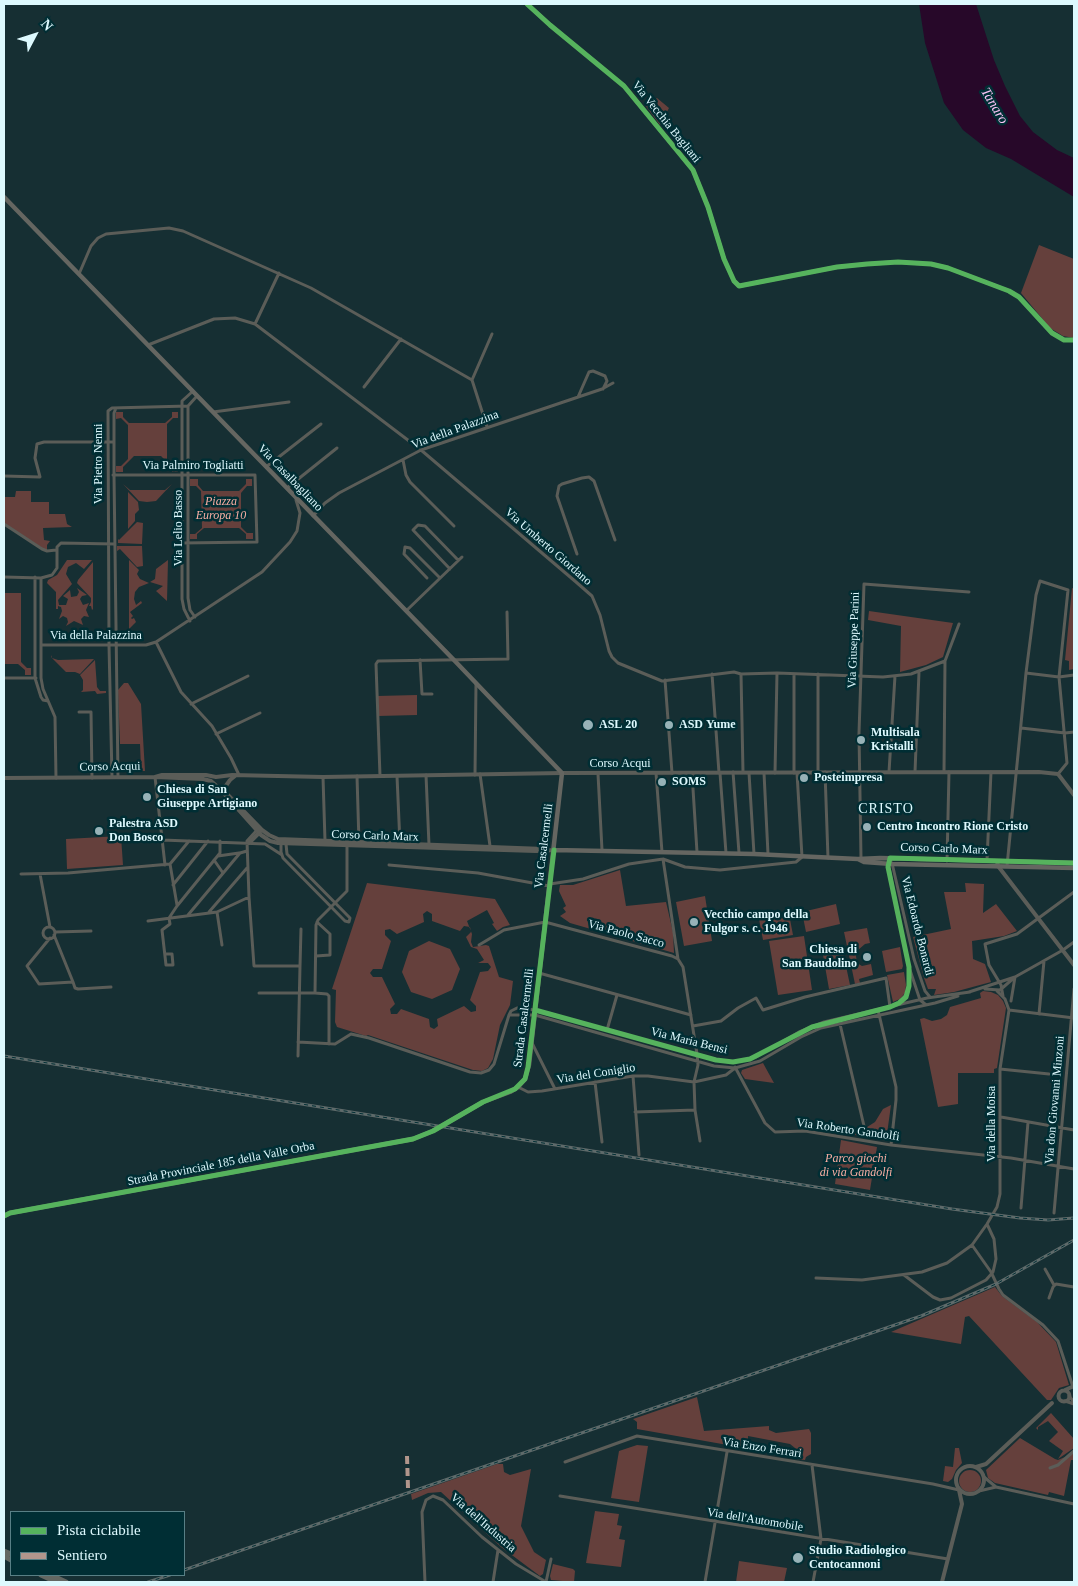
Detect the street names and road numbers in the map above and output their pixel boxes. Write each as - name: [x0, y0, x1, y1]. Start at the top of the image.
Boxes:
- street label: Via Vecchia Bagliani: [629, 78, 703, 166]
- street label: Via della Palazzina: [409, 408, 501, 452]
- street label: Via Pietro Nenni: [92, 424, 106, 504]
- street label: Via Casalbagliano: [254, 441, 326, 515]
- street label: Via Palmiro Togliatti: [142, 459, 244, 473]
- street label: Via Lelio Basso: [172, 490, 186, 566]
- street label: Via Umberto Giordano: [502, 505, 594, 589]
- street label: Via Giuseppe Parini: [845, 591, 863, 689]
- street label: Via della Palazzina: [50, 629, 142, 643]
- street label: Corso Acqui: [590, 757, 650, 771]
- street label: Corso Acqui: [79, 759, 141, 775]
- street label: Via Casalcermelli: [532, 803, 556, 889]
- street label: Corso Carlo Marx: [331, 827, 419, 845]
- street label: Corso Carlo Marx: [900, 840, 988, 858]
- street label: Via Edoardo Bonardi: [898, 875, 936, 977]
- street label: Via Paolo Sacco: [586, 917, 666, 951]
- street label: Strada Casalcermelli: [511, 968, 537, 1068]
- street label: Via Maria Bensi: [649, 1025, 729, 1057]
- street label: Via don Giovanni Minzoni: [1042, 1035, 1068, 1165]
- street label: Via del Coniglio: [556, 1061, 636, 1087]
- street label: Via della Moisa: [985, 1086, 999, 1162]
- street label: Via Roberto Gandolfi: [796, 1116, 900, 1144]
- street label: Strada Provinciale 185 della Valle Orba: [126, 1139, 316, 1189]
- street label: Via Enzo Ferrari: [721, 1435, 803, 1461]
- street label: Via dell'Industria: [447, 1491, 519, 1555]
- street label: Via dell'Automobile: [706, 1505, 804, 1535]

